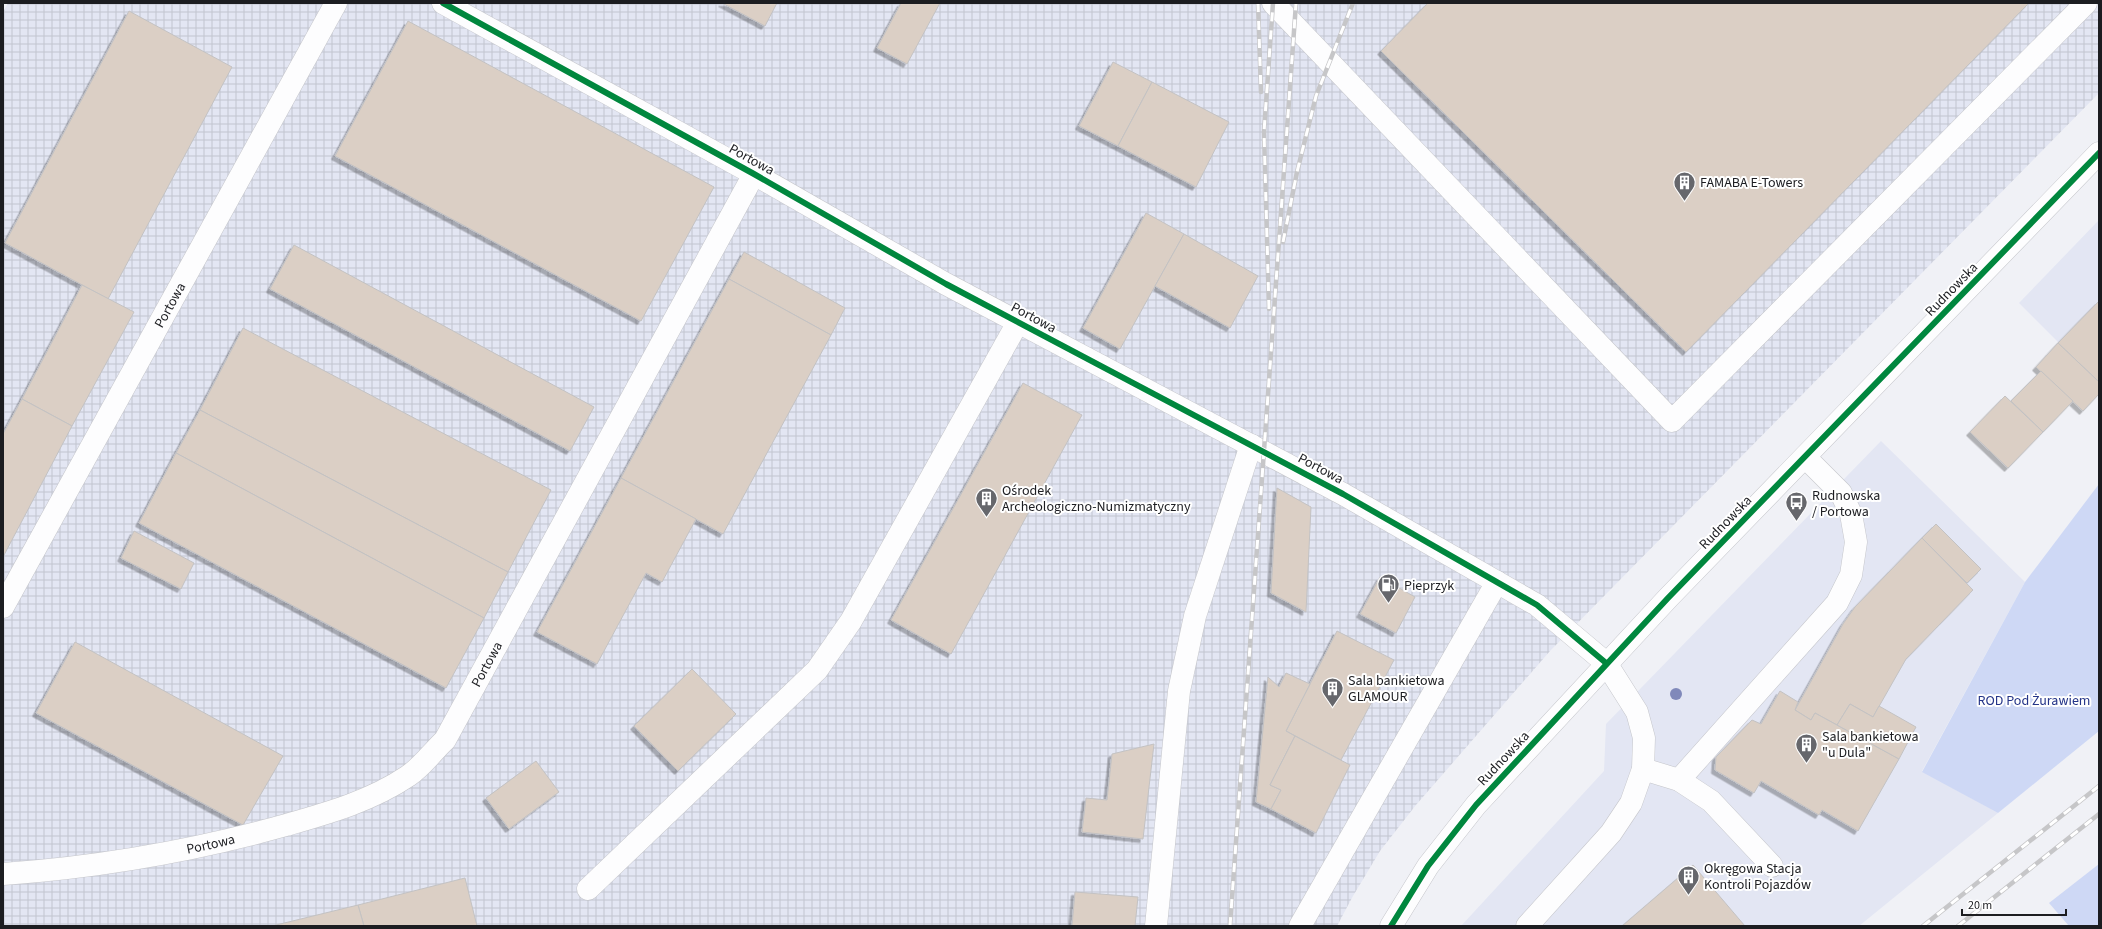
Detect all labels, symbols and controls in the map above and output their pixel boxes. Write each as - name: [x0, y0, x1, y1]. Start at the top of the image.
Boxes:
- street label: Portowa: [725, 139, 778, 181]
- building icon: FAMABA E-Towers: [1671, 169, 1697, 202]
- place label: FAMABA E-Towers: [1700, 173, 1803, 193]
- street label: Rudnowska: [1921, 258, 1983, 321]
- street label: Portowa: [150, 279, 191, 332]
- street label: Portowa: [1007, 298, 1060, 338]
- street label: Portowa: [1294, 449, 1347, 489]
- place label: Ośrodek Archeologiczno-Numizmatyczny: [1002, 481, 1191, 517]
- building icon: Ośrodek Archeologiczno-Numizmatyczny: [974, 485, 1000, 518]
- place label: Rudnowska / Portowa: [1812, 486, 1880, 522]
- bus stop icon: Rudnowska / Portowa: [1783, 490, 1809, 523]
- street label: Rudnowska: [1695, 491, 1757, 554]
- fuel station icon: Pieprzyk: [1375, 572, 1401, 605]
- place label: Pieprzyk: [1404, 576, 1454, 596]
- street label: Portowa: [467, 638, 508, 691]
- place label: Sala bankietowa GLAMOUR: [1348, 671, 1444, 707]
- building icon: Sala bankietowa GLAMOUR: [1320, 675, 1346, 708]
- park label: ROD Pod Żurawiem: [1978, 691, 2090, 711]
- street label: Rudnowska: [1473, 727, 1534, 790]
- place label: Sala bankietowa "u Dula": [1822, 727, 1918, 763]
- building icon: Sala bankietowa "u Dula": [1793, 731, 1819, 764]
- street label: Portowa: [185, 830, 237, 860]
- place label: Okręgowa Stacja Kontroli Pojazdów: [1704, 859, 1811, 895]
- building icon: Okręgowa Stacja Kontroli Pojazdów: [1675, 863, 1701, 896]
- scale bar: [1962, 891, 2066, 917]
- text: 20 m: [1968, 897, 1992, 914]

